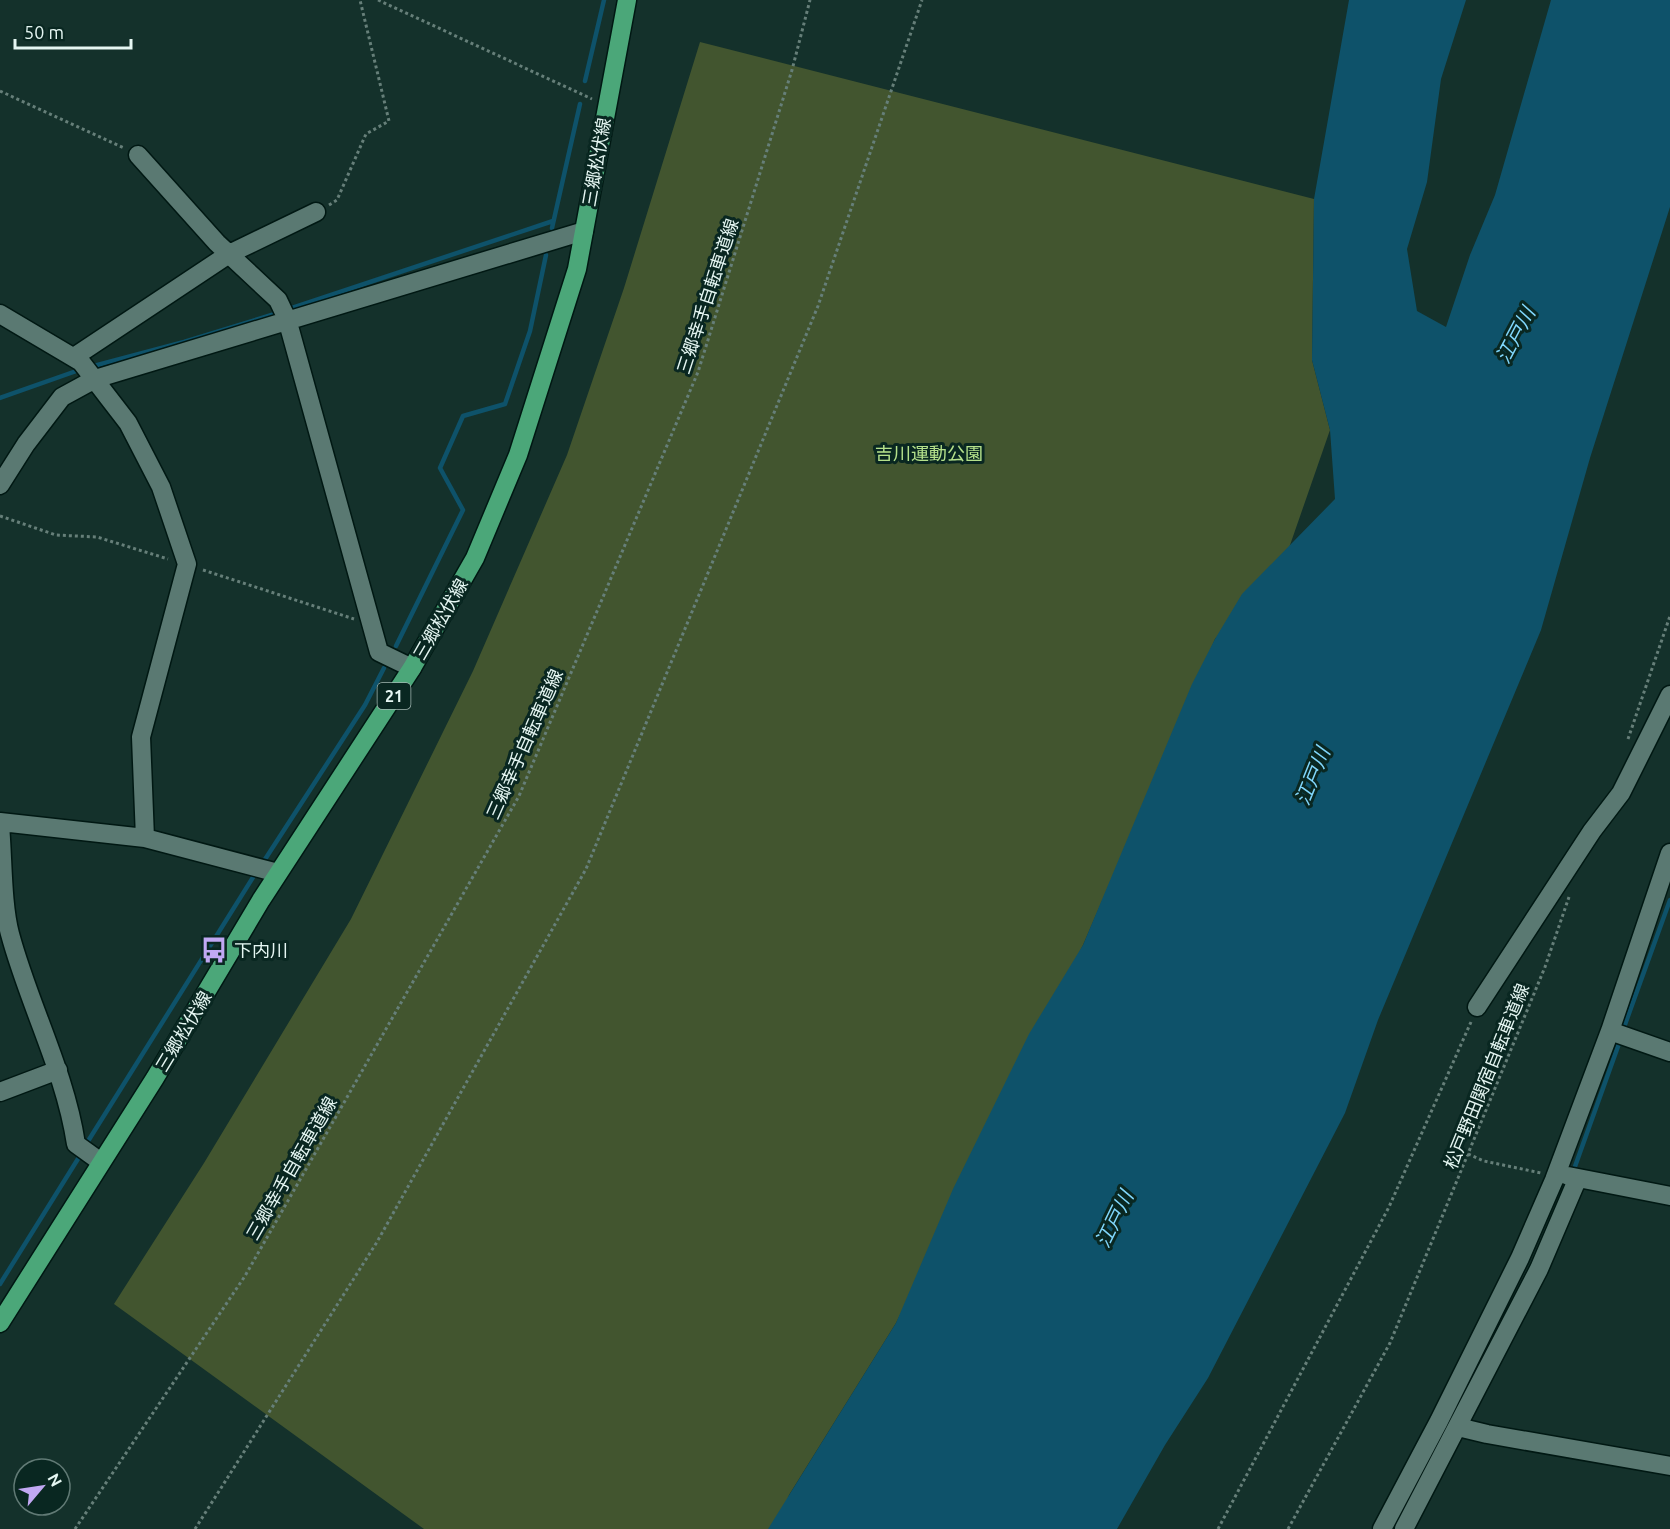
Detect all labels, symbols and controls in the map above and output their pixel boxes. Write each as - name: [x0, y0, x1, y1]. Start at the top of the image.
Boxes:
- scale bar: [15, 12, 130, 50]
- text: 50 m: [24, 22, 64, 42]
- street label: 三郷松伏線: [578, 116, 614, 208]
- street label: 三郷幸手自転車道線: [672, 216, 742, 376]
- water label: 江戸川: [1491, 301, 1540, 367]
- park label: 吉川運動公園: [875, 443, 983, 463]
- street label: 三郷松伏線: [409, 575, 471, 663]
- street label: 三郷幸手自転車道線: [482, 666, 566, 822]
- road number: 21: [378, 683, 410, 709]
- water label: 江戸川: [1290, 742, 1335, 808]
- bus stop icon: 下内川: [199, 935, 229, 965]
- place label: 下内川: [234, 940, 288, 960]
- street label: 松戸野田関宿自転車道線: [1440, 980, 1532, 1172]
- street label: 三郷松伏線: [151, 987, 215, 1075]
- street label: 三郷幸手自転車道線: [242, 1093, 340, 1243]
- water label: 江戸川: [1091, 1185, 1138, 1251]
- north arrow: [12, 1457, 72, 1517]
- text: N: [44, 1470, 66, 1489]

